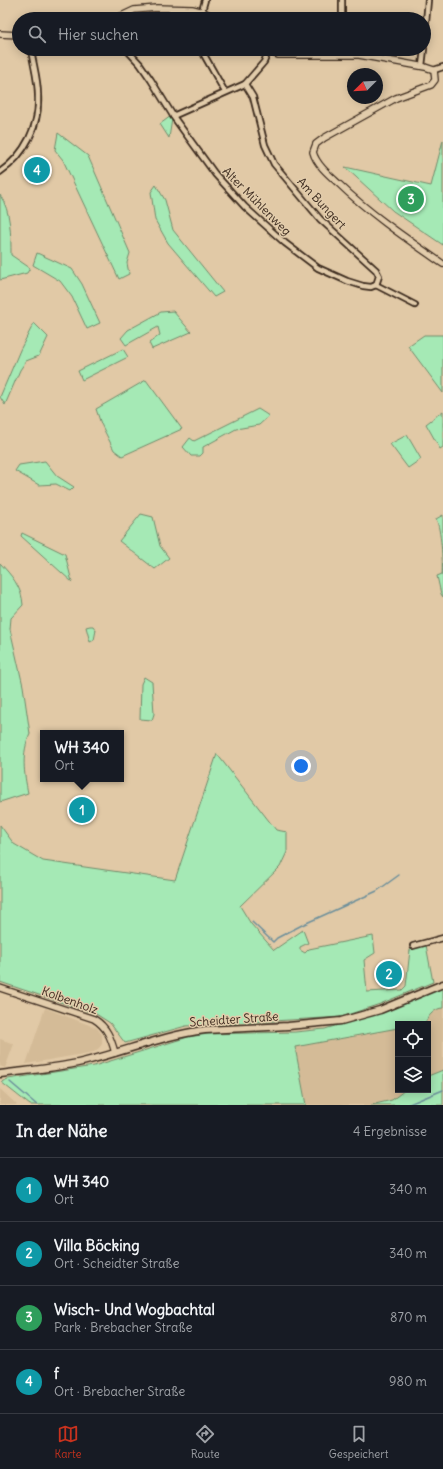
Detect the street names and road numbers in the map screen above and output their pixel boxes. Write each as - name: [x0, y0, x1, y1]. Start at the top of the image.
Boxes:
- street label: Alter Mühlenweg: [220, 164, 294, 238]
- street label: Am Bungert: [294, 174, 350, 232]
- street label: Kolbenholz: [40, 983, 100, 1017]
- street label: Scheidter Straße: [189, 1008, 279, 1030]

